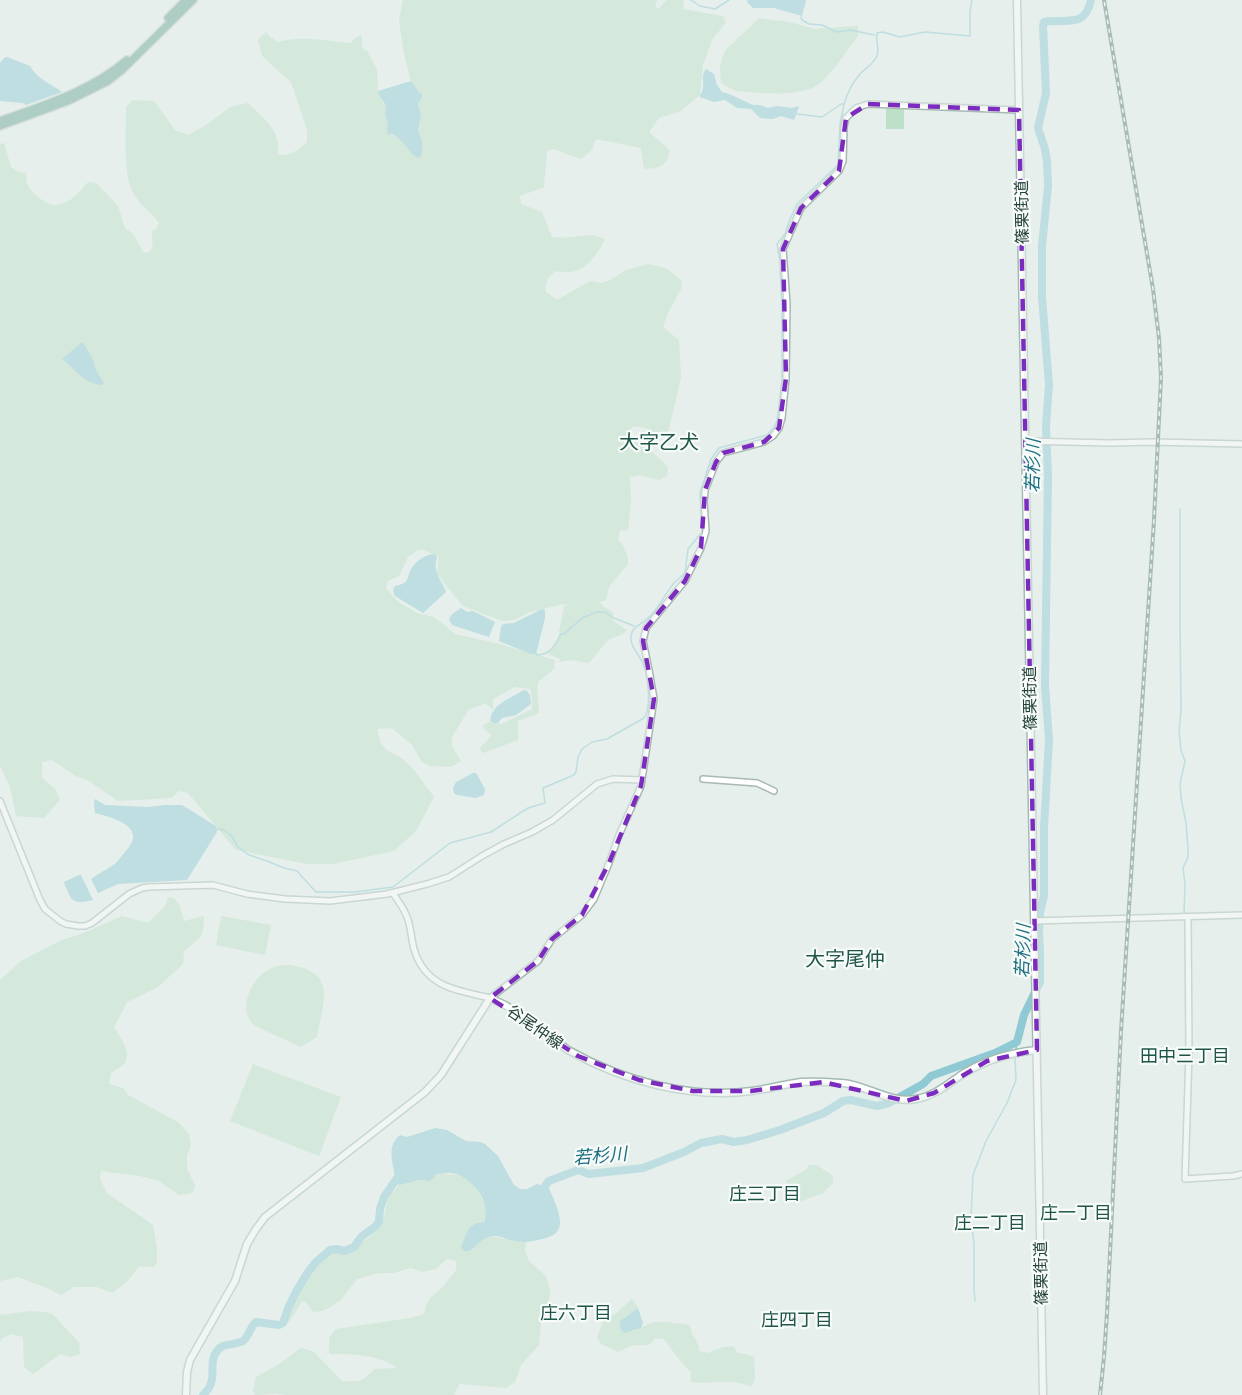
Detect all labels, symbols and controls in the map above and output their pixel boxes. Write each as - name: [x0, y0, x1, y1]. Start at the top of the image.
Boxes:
- street label: 篠栗街道: [1012, 180, 1032, 244]
- district label: 大字乙犬: [619, 430, 699, 454]
- water label: 若杉川: [1022, 437, 1045, 493]
- street label: 篠栗街道: [1020, 666, 1040, 730]
- water label: 若杉川: [1011, 922, 1035, 978]
- district label: 大字尾仲: [805, 947, 885, 971]
- street label: 谷尾仲線: [503, 1001, 567, 1053]
- district label: 田中三丁目: [1140, 1045, 1230, 1067]
- water label: 若杉川: [572, 1143, 630, 1169]
- district label: 庄三丁目: [729, 1183, 801, 1205]
- district label: 庄一丁目: [1040, 1202, 1112, 1224]
- district label: 庄二丁目: [954, 1212, 1026, 1234]
- street label: 篠栗街道: [1031, 1241, 1051, 1305]
- district label: 庄六丁目: [540, 1302, 612, 1324]
- district label: 庄四丁目: [761, 1309, 833, 1331]

